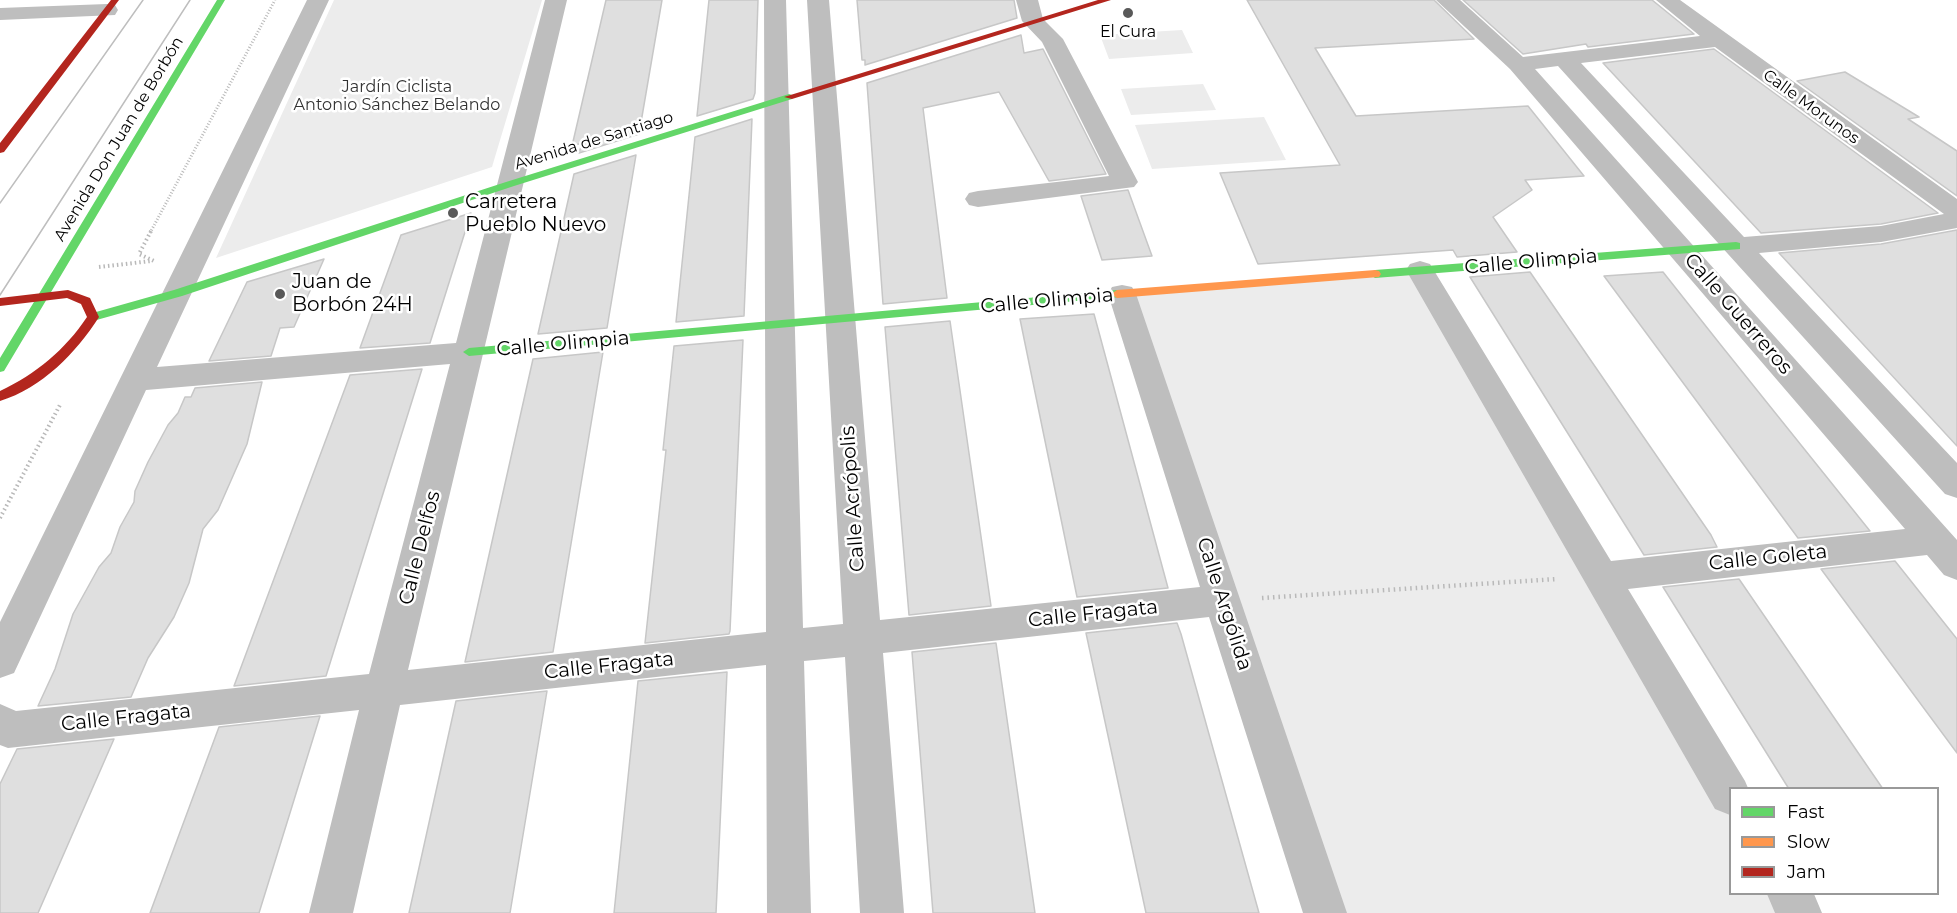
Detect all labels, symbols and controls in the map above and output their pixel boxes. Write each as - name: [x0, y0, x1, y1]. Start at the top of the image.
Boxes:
- marker: El Cura: [1121, 6, 1135, 20]
- place label: El Cura: [1100, 22, 1156, 42]
- street label: Avenida Don Juan de Borbón: [50, 33, 188, 245]
- street label: Calle Morunos: [1759, 66, 1863, 148]
- park label: Jardín Ciclista Antonio Sánchez Belando: [294, 77, 500, 115]
- street label: Avenida de Santiago: [512, 108, 676, 174]
- place label: Carretera Pueblo Nuevo: [465, 190, 606, 237]
- marker: Carretera Pueblo Nuevo: [446, 206, 460, 220]
- street label: Calle Olimpia: [1464, 244, 1598, 280]
- street label: Calle Guerreros: [1679, 249, 1797, 379]
- place label: Juan de Borbón 24H: [292, 270, 413, 317]
- street label: Calle Olimpia: [980, 283, 1114, 319]
- marker: Juan de Borbón 24H: [273, 287, 287, 301]
- street label: Calle Olimpia: [496, 326, 630, 362]
- street label: Calle Acrópolis: [836, 425, 870, 573]
- street label: Calle Delfos: [394, 488, 446, 608]
- street label: Calle Argólida: [1191, 534, 1257, 674]
- street label: Calle Goleta: [1708, 540, 1828, 576]
- street label: Calle Fragata: [1027, 595, 1159, 633]
- street label: Calle Fragata: [543, 647, 675, 685]
- street label: Calle Fragata: [60, 699, 192, 737]
- legend: [1729, 787, 1939, 895]
- text: Fast: [1787, 801, 1825, 823]
- text: Slow: [1787, 831, 1830, 853]
- text: Jam: [1787, 861, 1826, 883]

